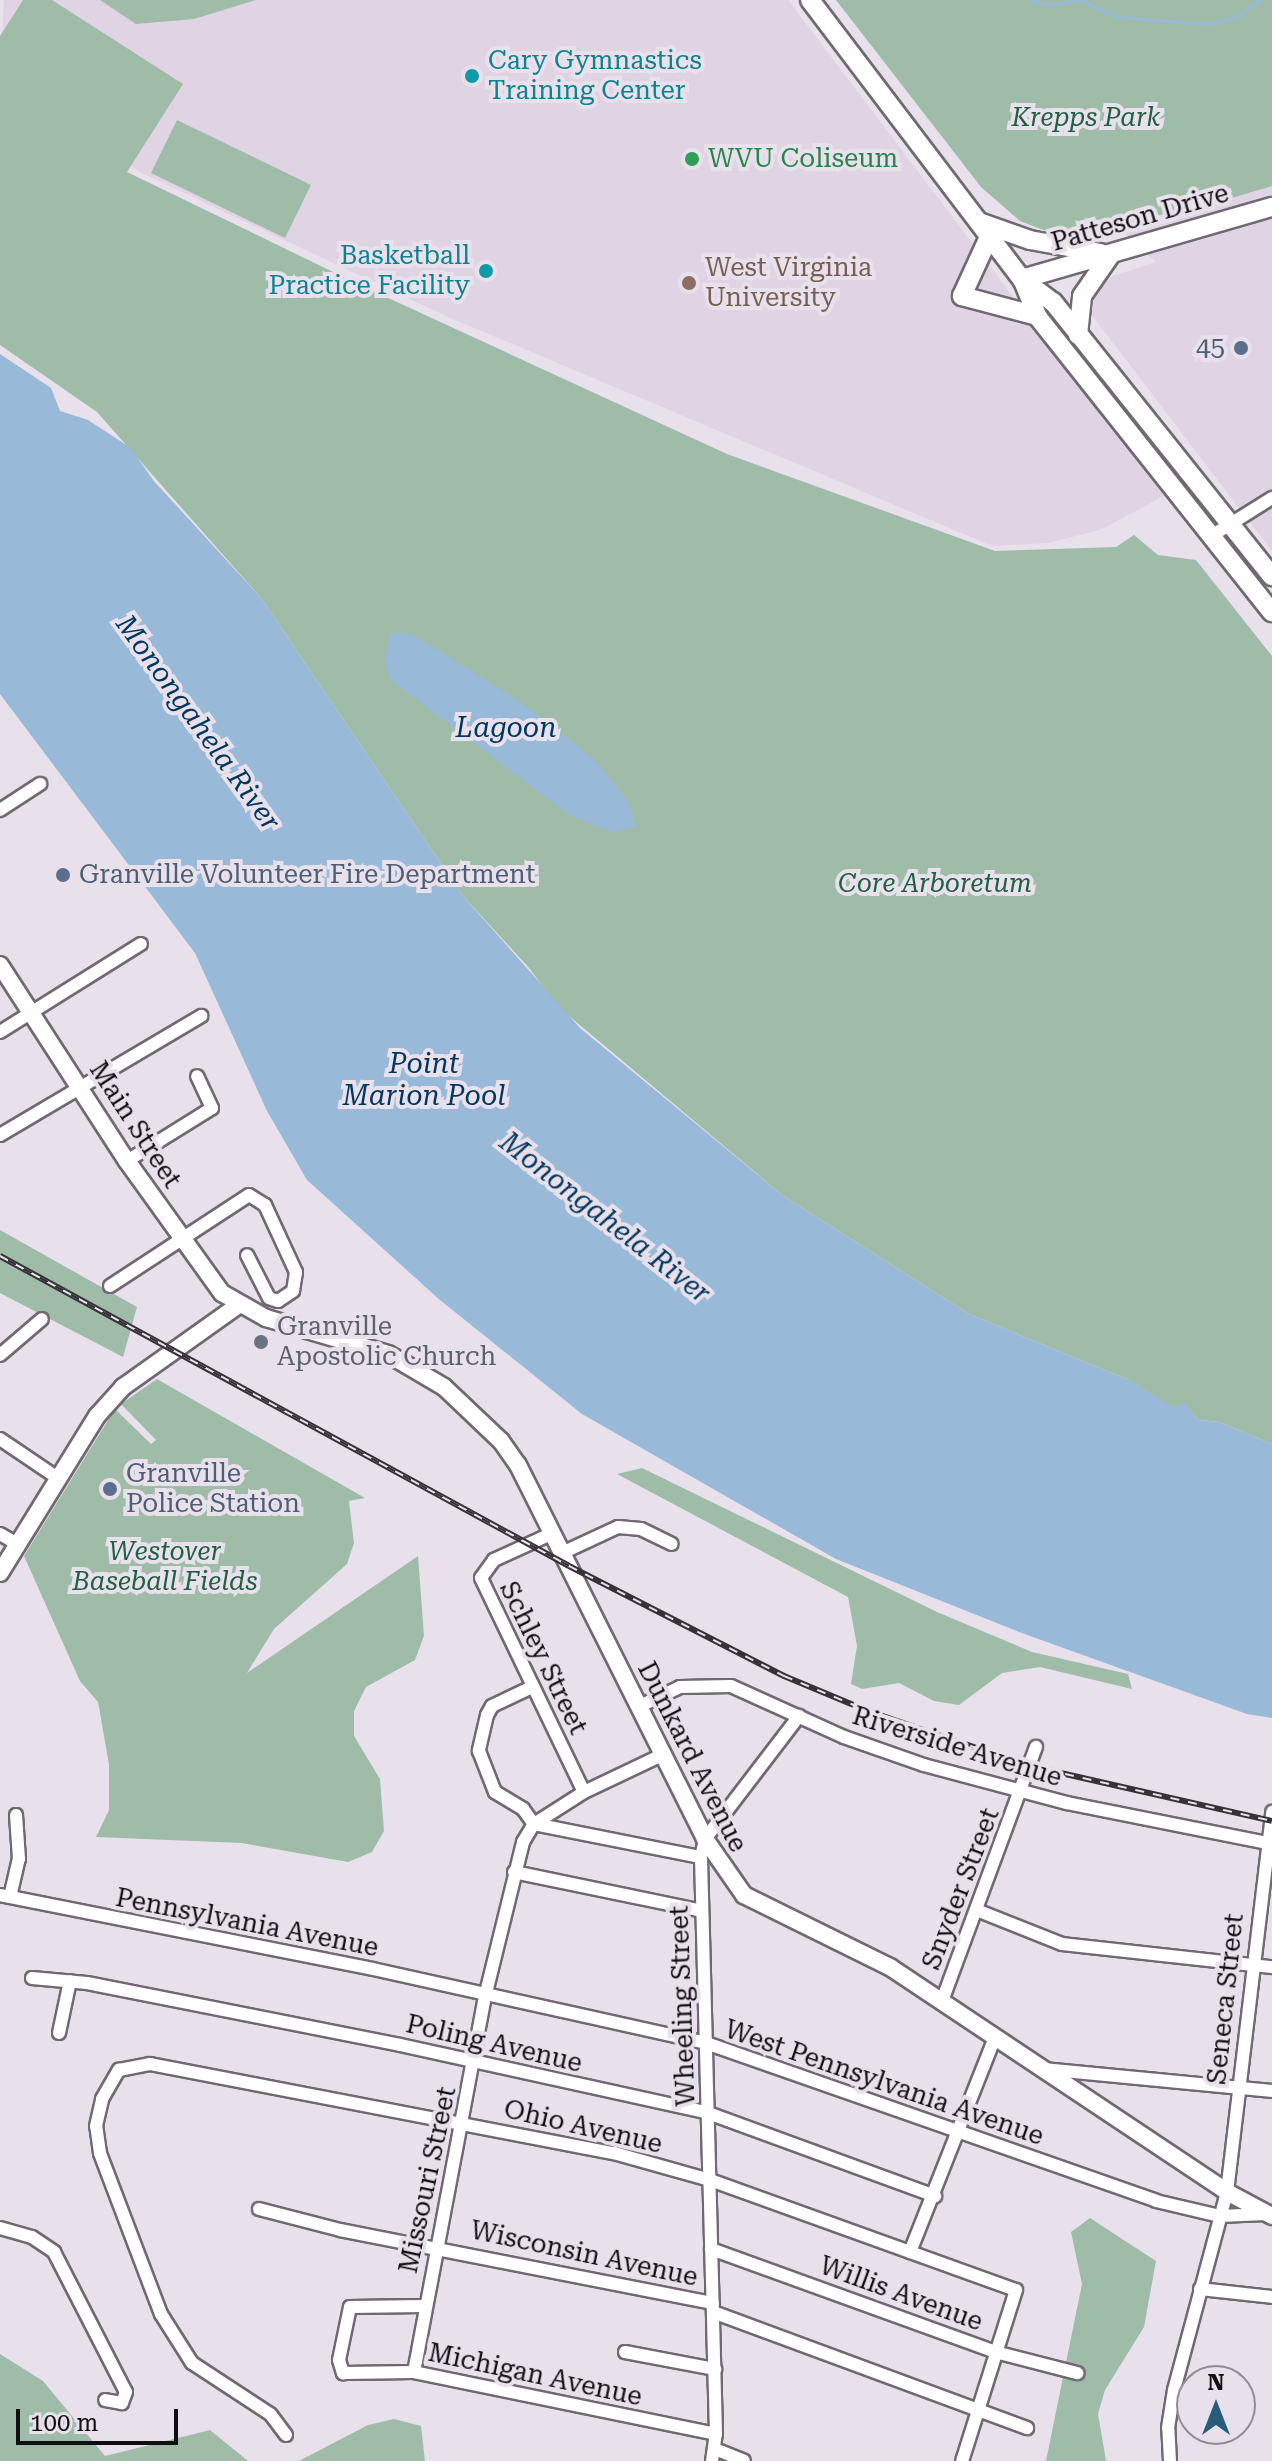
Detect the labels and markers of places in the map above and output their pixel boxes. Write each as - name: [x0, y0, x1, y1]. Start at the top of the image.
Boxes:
- place label: Cary Gymnastics Training Center: [488, 45, 702, 106]
- marker: Cary Gymnastics Training Center: [463, 67, 481, 85]
- place label: WVU Coliseum: [708, 143, 898, 175]
- marker: WVU Coliseum: [683, 150, 701, 168]
- place label: Basketball Practice Facility: [268, 240, 470, 302]
- place label: West Virginia University: [705, 252, 872, 314]
- marker: Basketball Practice Facility: [477, 262, 495, 280]
- marker: West Virginia University: [680, 274, 698, 292]
- place label: 45: [1196, 332, 1225, 364]
- marker: 45: [1232, 339, 1250, 357]
- place label: Granville Volunteer Fire Department: [79, 859, 536, 891]
- marker: Granville Volunteer Fire Department: [54, 866, 72, 884]
- place label: Granville Apostolic Church: [277, 1311, 496, 1372]
- marker: Granville Apostolic Church: [252, 1333, 270, 1351]
- place label: Granville Police Station: [126, 1458, 300, 1520]
- marker: Granville Police Station: [101, 1480, 119, 1498]

